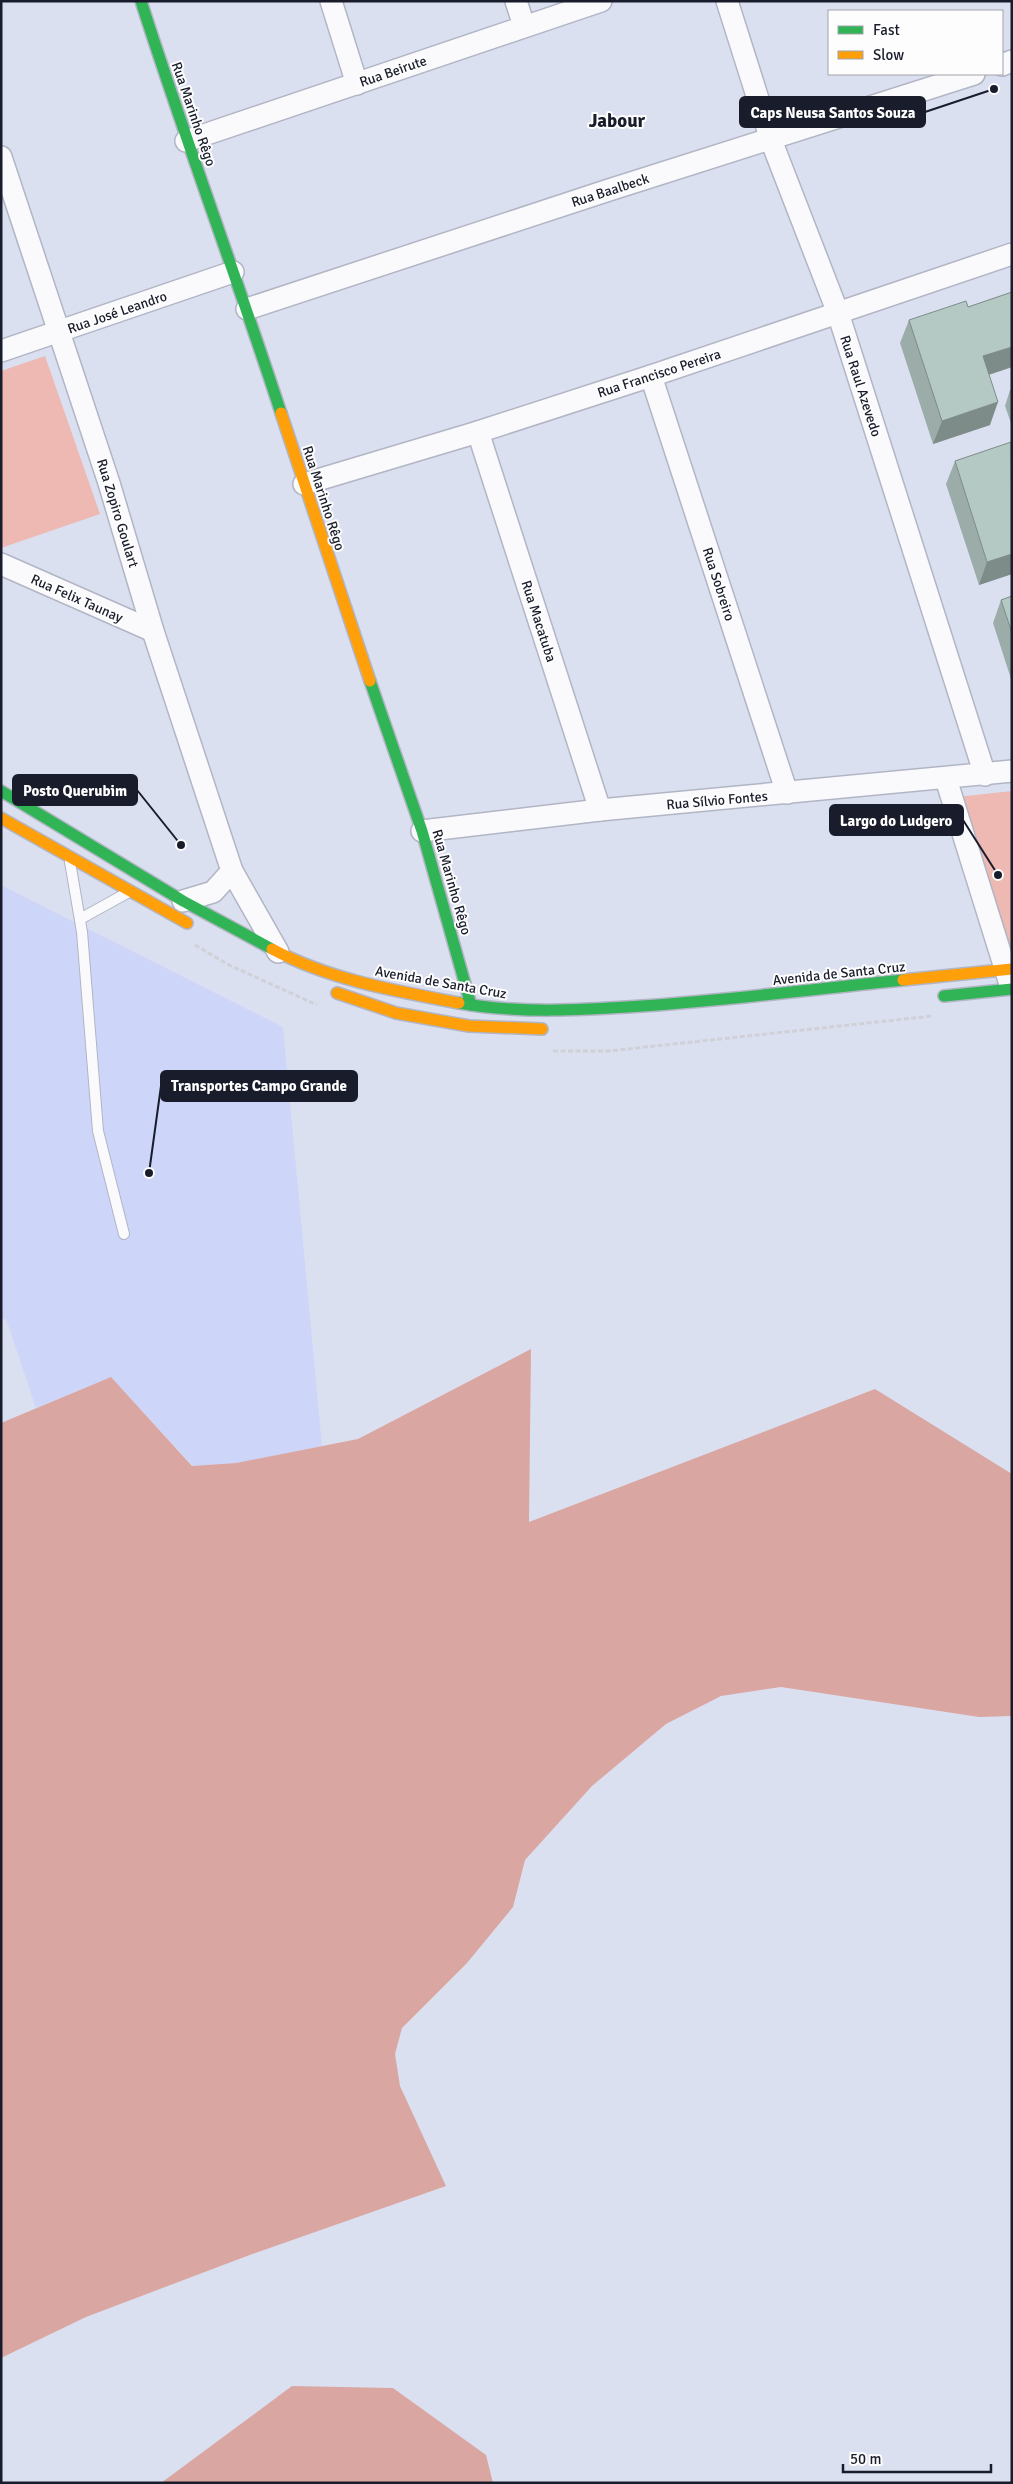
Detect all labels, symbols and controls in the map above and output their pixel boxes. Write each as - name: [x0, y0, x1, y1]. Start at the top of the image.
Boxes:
- legend: [828, 10, 1003, 75]
- text: Fast: [873, 21, 900, 39]
- text: Slow: [873, 46, 904, 64]
- street label: Rua Beirute: [357, 52, 429, 91]
- street label: Rua Marinho Rêgo: [168, 60, 219, 168]
- callout: Caps Neusa Santos Souza: [740, 97, 925, 127]
- text: Caps Neusa Santos Souza: [751, 104, 916, 122]
- district label: Jabour: [589, 109, 646, 133]
- street label: Rua Baalbeck: [569, 170, 651, 211]
- street label: Rua José Leandro: [65, 288, 169, 337]
- street label: Rua Raul Azevedo: [836, 333, 885, 439]
- street label: Rua Francisco Pereira: [595, 346, 723, 401]
- street label: Rua Marinho Rêgo: [299, 444, 348, 553]
- street label: Rua Zopiro Goulart: [93, 457, 142, 570]
- street label: Rua Sobreiro: [699, 545, 738, 623]
- street label: Rua Felix Taunay: [28, 571, 126, 627]
- street label: Rua Macatuba: [517, 578, 560, 664]
- callout: Posto Querubim: [13, 775, 137, 805]
- text: Posto Querubim: [23, 782, 127, 800]
- street label: Rua Sílvio Fontes: [666, 788, 768, 813]
- callout: Largo do Ludgero: [830, 805, 963, 835]
- text: Largo do Ludgero: [840, 812, 953, 830]
- street label: Rua Marinho Rêgo: [428, 827, 475, 937]
- street label: Avenida de Santa Cruz: [772, 958, 906, 989]
- street label: Avenida de Santa Cruz: [374, 963, 508, 1002]
- callout: Transportes Campo Grande: [161, 1071, 357, 1101]
- text: Transportes Campo Grande: [171, 1077, 347, 1095]
- scale bar: [843, 2442, 990, 2474]
- text: 50 m: [850, 2450, 881, 2468]

